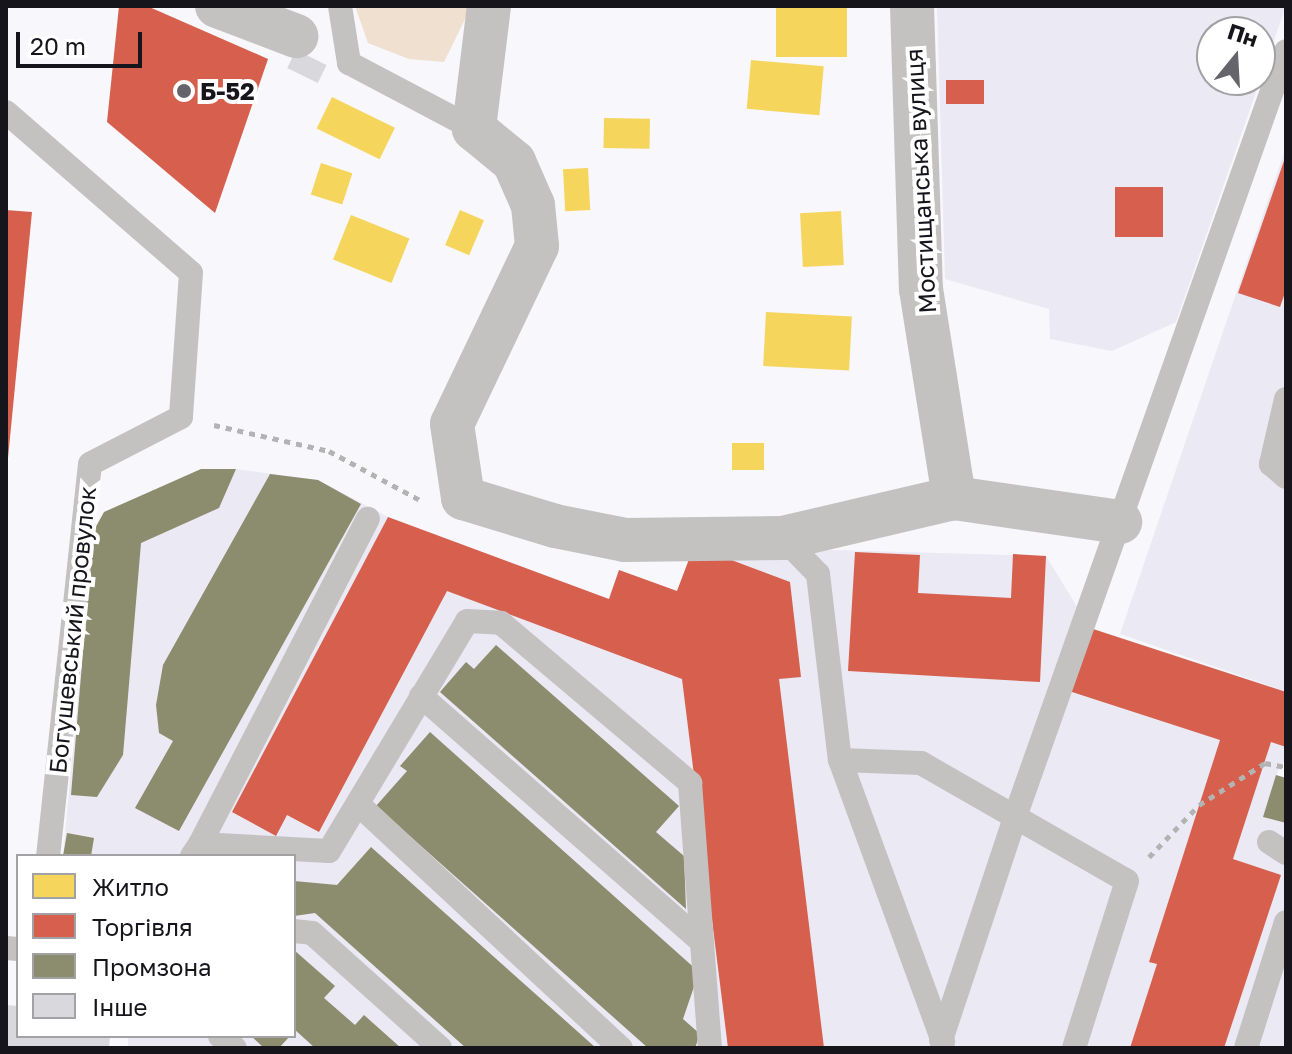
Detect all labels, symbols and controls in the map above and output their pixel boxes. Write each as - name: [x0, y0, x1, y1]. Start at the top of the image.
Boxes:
- scale bar: [20, 16, 146, 66]
- north arrow: [1196, 16, 1276, 96]
- text: Пн: [1225, 17, 1261, 52]
- text: 20 m: [30, 31, 86, 60]
- street label: Мостищанська вулиця: [899, 48, 941, 314]
- place label: Б-52: [200, 77, 255, 105]
- marker: Б-52: [175, 82, 193, 100]
- street label: Богушевський провулок: [43, 485, 101, 775]
- legend: [16, 854, 296, 1038]
- text: Житло: [92, 872, 169, 901]
- text: Торгівля: [92, 912, 193, 941]
- text: Промзона: [92, 952, 212, 981]
- text: Інше: [92, 992, 148, 1021]

